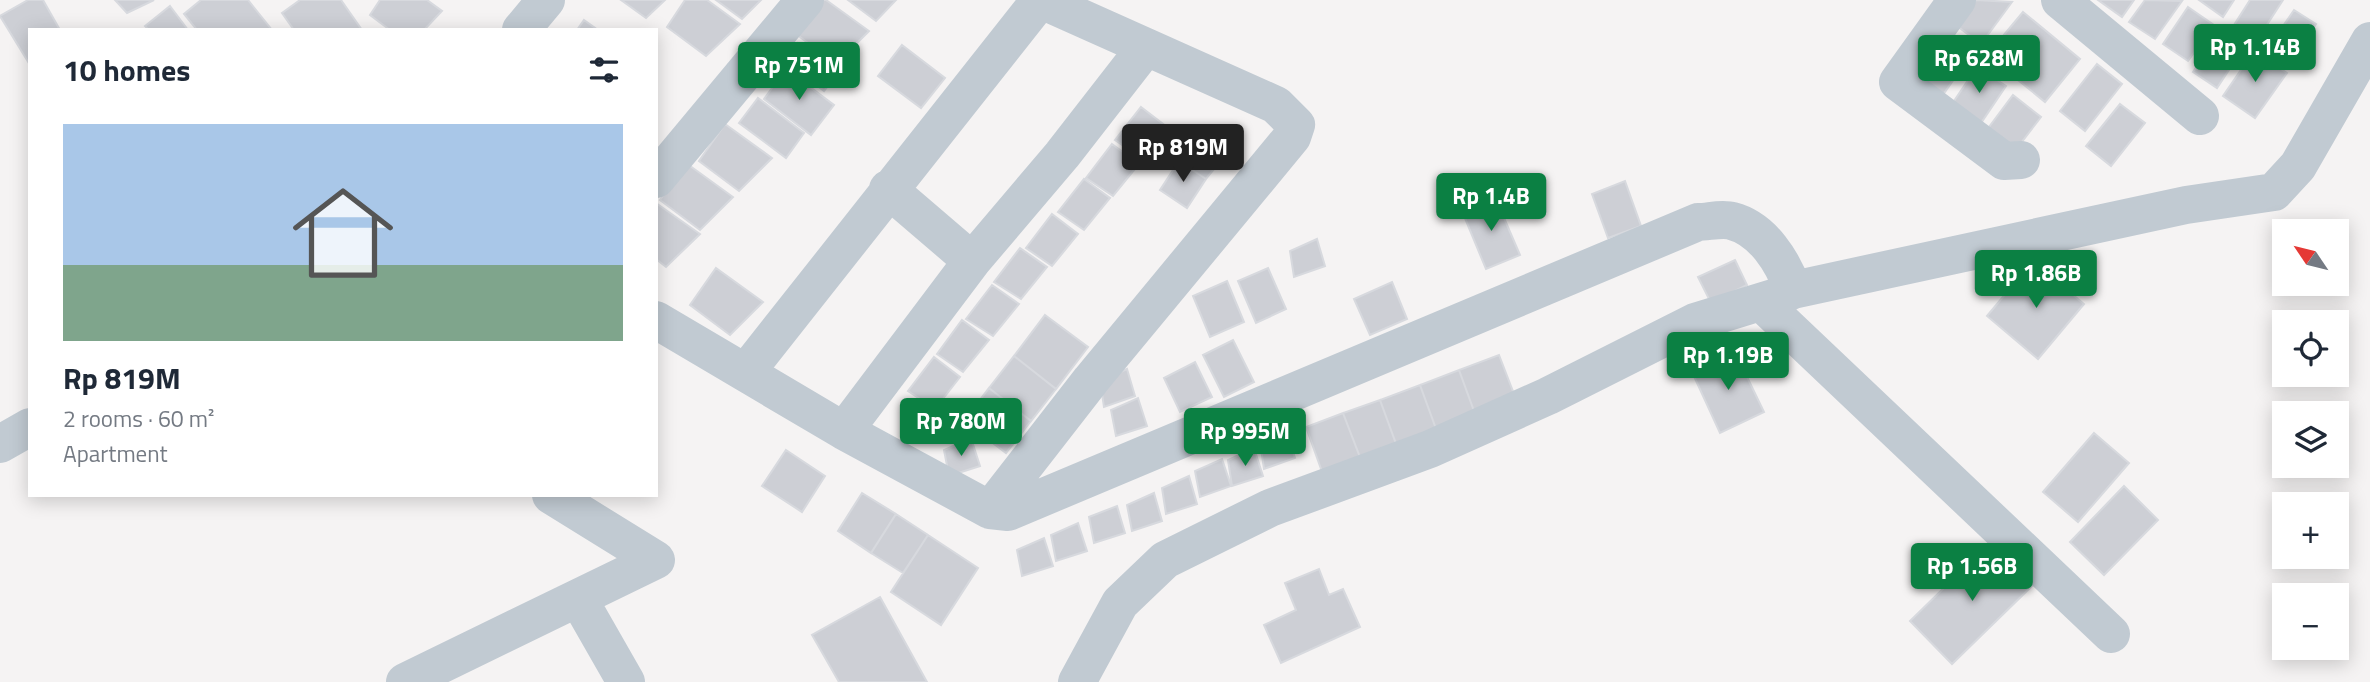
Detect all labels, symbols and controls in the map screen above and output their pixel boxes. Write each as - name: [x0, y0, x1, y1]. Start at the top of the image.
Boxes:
- pin: Rp 1.14B: [2183, 24, 2327, 84]
- text: Rp 1.14B: [2210, 29, 2300, 64]
- pin: Rp 628M: [1914, 36, 2044, 95]
- text: Rp 628M: [1934, 40, 2024, 75]
- pin: Rp 751M: [734, 42, 864, 102]
- text: 10 homes: [63, 47, 190, 93]
- text: Rp 751M: [754, 47, 844, 82]
- icon: filters: [585, 51, 623, 89]
- pin: Rp 819M: [1118, 124, 1248, 184]
- text: Rp 819M: [1138, 129, 1228, 164]
- icon: home: [280, 170, 406, 296]
- pin: Rp 1.4B: [1426, 174, 1556, 233]
- text: Rp 1.4B: [1452, 178, 1530, 213]
- north arrow: [2272, 219, 2348, 296]
- map controls: [2272, 219, 2349, 660]
- pin: Rp 1.86B: [1964, 250, 2108, 310]
- text: Rp 1.86B: [1991, 255, 2081, 290]
- button: locate: [2272, 310, 2349, 387]
- pin: Rp 1.19B: [1656, 332, 1800, 392]
- text: Rp 1.19B: [1683, 337, 1773, 372]
- text: Rp 819M: [63, 355, 181, 401]
- pin: Rp 780M: [896, 398, 1026, 458]
- text: 2 rooms · 60 m²: [63, 401, 214, 436]
- button: layers: [2272, 401, 2349, 478]
- text: Rp 780M: [916, 403, 1006, 438]
- pin: Rp 995M: [1180, 408, 1310, 468]
- text: Rp 995M: [1200, 413, 1290, 448]
- text: Apartment: [63, 436, 168, 471]
- button: +: [2272, 492, 2349, 569]
- pin: Rp 1.56B: [1900, 544, 2044, 603]
- text: Rp 1.56B: [1927, 548, 2017, 583]
- button: −: [2272, 583, 2349, 660]

